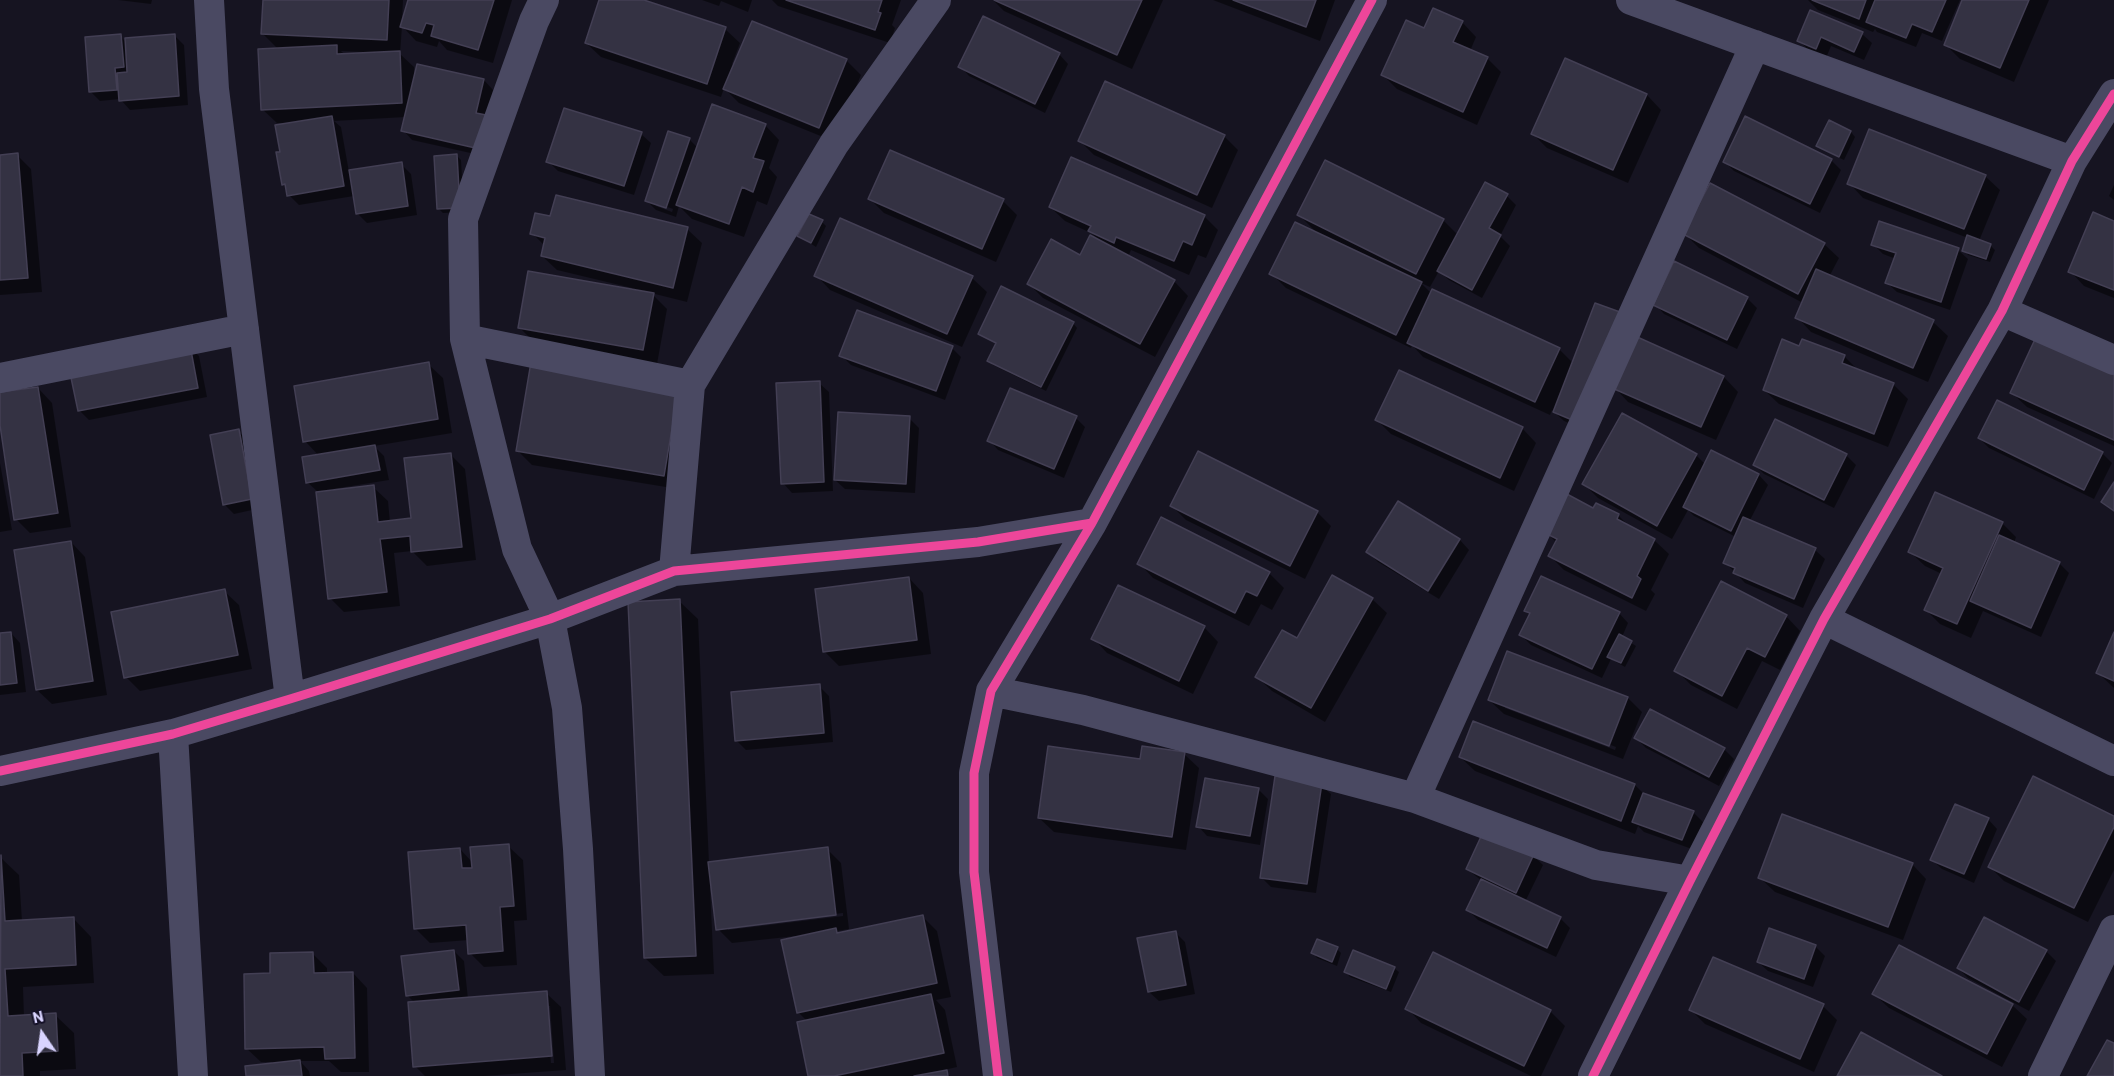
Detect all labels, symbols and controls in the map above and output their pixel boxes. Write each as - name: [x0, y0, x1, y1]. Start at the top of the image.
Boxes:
- north arrow: [12, 1004, 72, 1064]
- text: N: [31, 1006, 45, 1026]

